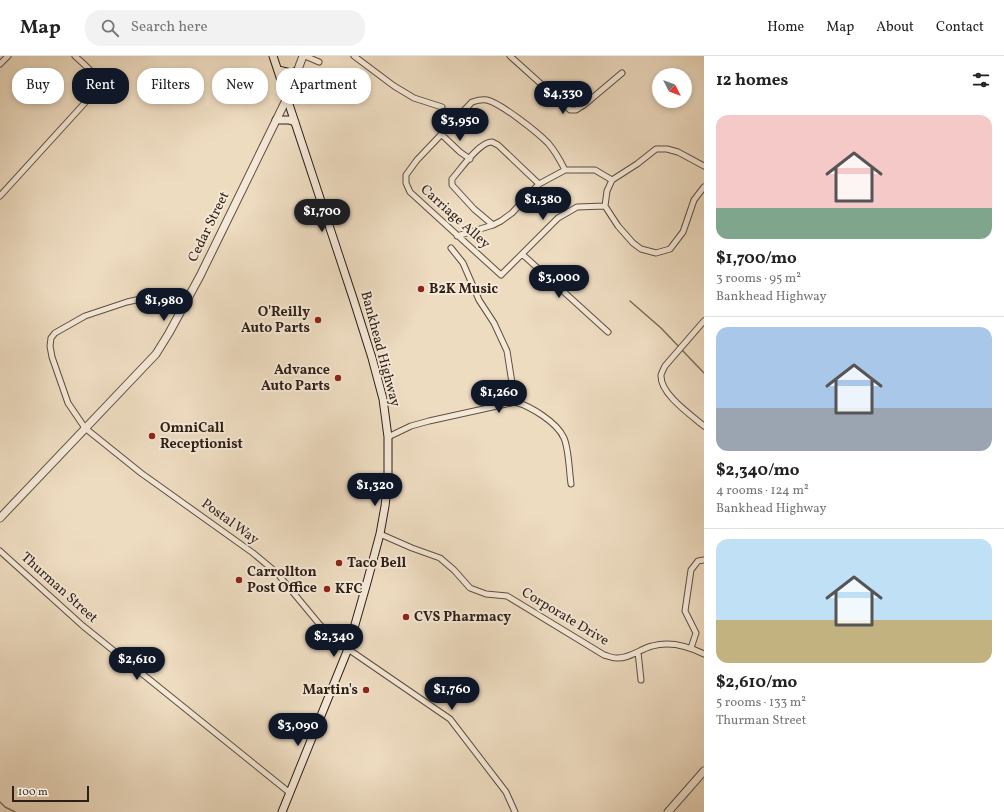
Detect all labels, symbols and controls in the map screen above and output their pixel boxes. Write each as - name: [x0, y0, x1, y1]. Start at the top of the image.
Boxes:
- search box: [85, 10, 365, 46]
- text: Map: [20, 15, 61, 41]
- icon: search: [99, 17, 121, 39]
- text: Search here: [131, 17, 208, 38]
- text: Home: [767, 18, 804, 37]
- text: Map: [826, 18, 854, 37]
- text: About: [876, 18, 914, 37]
- text: Contact: [936, 18, 984, 37]
- chip: Buy: [12, 68, 64, 104]
- chip: Rent: [72, 68, 129, 104]
- chip: Filters: [137, 68, 204, 104]
- chip: New: [212, 68, 268, 104]
- chip: Apartment: [276, 68, 371, 104]
- north arrow: [652, 68, 692, 108]
- map controls: [652, 68, 692, 108]
- text: 12 homes: [716, 69, 788, 92]
- icon: filters: [970, 69, 992, 91]
- pin: $4,330: [530, 81, 596, 115]
- text: $4,330: [543, 85, 583, 103]
- pin: $3,950: [427, 108, 493, 142]
- text: $3,950: [441, 112, 479, 130]
- icon: home: [818, 141, 890, 213]
- street label: Carriage Alley: [416, 181, 494, 254]
- pin: $1,380: [510, 187, 576, 221]
- street label: Cedar Street: [184, 189, 234, 265]
- text: $1,380: [524, 191, 562, 209]
- pin: $1,700: [289, 199, 355, 233]
- text: $1,700: [303, 203, 341, 221]
- text: $1,700/mo: [716, 247, 797, 270]
- pin: $3,000: [526, 265, 592, 299]
- text: $3,000: [538, 269, 580, 287]
- text: 3 rooms · 95 m²: [716, 270, 801, 288]
- place label: B2K Music: [429, 280, 498, 299]
- marker: B2K Music: [416, 284, 426, 294]
- pin: $1,980: [131, 288, 197, 322]
- text: Bankhead Highway: [716, 288, 827, 306]
- street label: Bankhead Highway: [355, 289, 405, 409]
- text: $1,980: [145, 292, 183, 310]
- place label: O'Reilly Auto Parts: [241, 303, 310, 338]
- marker: O'Reilly Auto Parts: [313, 315, 323, 325]
- icon: home: [818, 353, 890, 425]
- place label: Advance Auto Parts: [261, 361, 330, 396]
- marker: Advance Auto Parts: [333, 373, 343, 383]
- pin: $1,260: [466, 380, 532, 414]
- text: $1,260: [480, 384, 518, 402]
- place label: OmniCall Receptionist: [160, 419, 243, 454]
- marker: OmniCall Receptionist: [147, 431, 157, 441]
- text: $2,340/mo: [716, 459, 799, 482]
- pin: $1,320: [342, 473, 408, 507]
- text: $1,320: [356, 477, 394, 495]
- text: 4 rooms · 124 m²: [716, 482, 809, 500]
- street label: Postal Way: [197, 495, 263, 550]
- text: Bankhead Highway: [716, 500, 827, 518]
- street label: Thurman Street: [17, 548, 102, 628]
- place label: Taco Bell: [347, 554, 406, 573]
- marker: Taco Bell: [334, 558, 344, 568]
- place label: Carrollton Post Office: [247, 563, 317, 598]
- icon: home: [818, 565, 890, 637]
- marker: Carrollton Post Office: [234, 575, 244, 585]
- place label: KFC: [335, 580, 362, 599]
- street label: Corporate Drive: [518, 583, 613, 651]
- marker: KFC: [322, 584, 332, 594]
- place label: CVS Pharmacy: [414, 608, 511, 627]
- marker: CVS Pharmacy: [401, 612, 411, 622]
- pin: $2,340: [301, 624, 367, 658]
- text: $2,340: [314, 628, 354, 646]
- pin: $2,610: [104, 647, 170, 681]
- text: $2,610: [118, 651, 156, 669]
- text: $2,610/mo: [716, 671, 797, 694]
- pin: $1,760: [419, 677, 485, 711]
- place label: Martin's: [302, 681, 358, 700]
- text: $1,760: [433, 681, 471, 699]
- marker: Martin's: [361, 685, 371, 695]
- text: 5 rooms · 133 m²: [716, 694, 806, 712]
- text: Thurman Street: [716, 712, 806, 730]
- pin: $3,090: [265, 713, 331, 747]
- text: $3,090: [277, 717, 319, 735]
- scale bar: [12, 784, 89, 803]
- text: 100 m: [18, 785, 48, 800]

